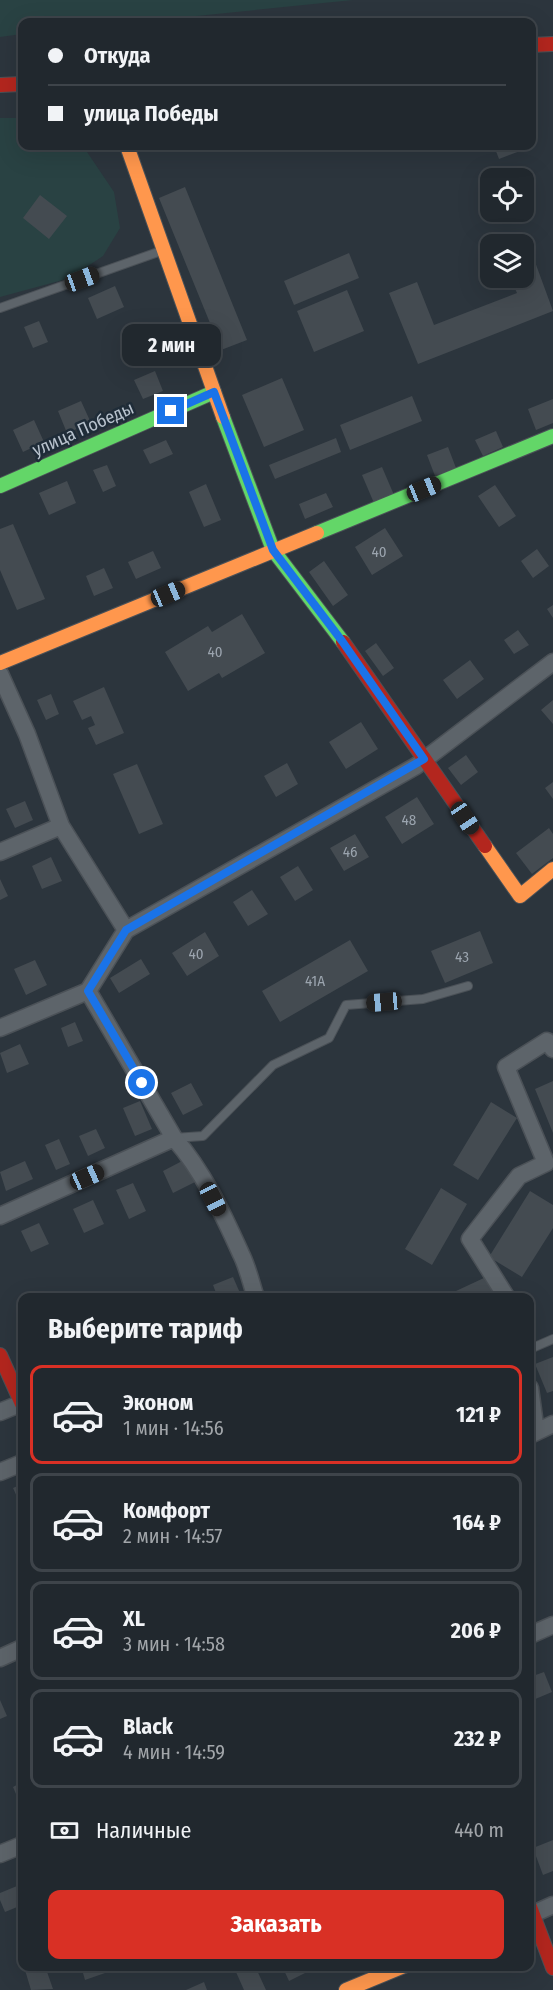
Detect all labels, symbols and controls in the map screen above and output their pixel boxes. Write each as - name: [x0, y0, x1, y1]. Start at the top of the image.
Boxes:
- text: Откуда: [84, 42, 151, 69]
- text: улица Победы: [84, 100, 219, 127]
- map controls: [480, 168, 534, 288]
- button: locate: [480, 168, 534, 222]
- button: layers: [480, 234, 534, 288]
- car: [62, 264, 102, 294]
- callout: 2 мин: [122, 324, 220, 366]
- text: 2 мин: [148, 333, 195, 357]
- street label: улица Победы: [29, 397, 137, 461]
- route end: [157, 397, 184, 424]
- car: [404, 474, 444, 504]
- house number: 40: [371, 543, 387, 561]
- car: [148, 579, 188, 609]
- house number: 40: [207, 643, 223, 661]
- car: [447, 798, 483, 838]
- house number: 48: [402, 811, 416, 829]
- house number: 46: [343, 843, 357, 861]
- house number: 40: [188, 945, 204, 963]
- house number: 43: [455, 948, 469, 966]
- house number: 41А: [305, 972, 325, 990]
- car: [365, 991, 403, 1013]
- route start: [128, 1069, 155, 1096]
- car: [67, 1161, 107, 1193]
- car: [197, 1179, 229, 1219]
- text: Выберите тариф: [48, 1313, 243, 1345]
- icon: car: [51, 1388, 105, 1442]
- text: Эконом: [123, 1389, 193, 1416]
- text: 121 ₽: [456, 1401, 501, 1428]
- text: 1 мин · 14:56: [123, 1416, 224, 1440]
- icon: car: [51, 1496, 105, 1550]
- text: Комфорт: [123, 1497, 210, 1524]
- text: 164 ₽: [452, 1509, 501, 1536]
- text: 2 мин · 14:57: [123, 1524, 222, 1548]
- icon: car: [51, 1604, 105, 1658]
- text: XL: [123, 1605, 145, 1632]
- text: 206 ₽: [451, 1617, 501, 1644]
- text: 3 мин · 14:58: [123, 1632, 225, 1656]
- icon: car: [51, 1712, 105, 1766]
- text: Black: [123, 1713, 173, 1740]
- text: 232 ₽: [454, 1725, 501, 1752]
- text: 4 мин · 14:59: [123, 1740, 225, 1764]
- icon: cash: [48, 1814, 81, 1847]
- text: Наличные: [96, 1817, 191, 1844]
- text: 440 m: [454, 1818, 504, 1842]
- button: Заказать: [48, 1890, 504, 1959]

